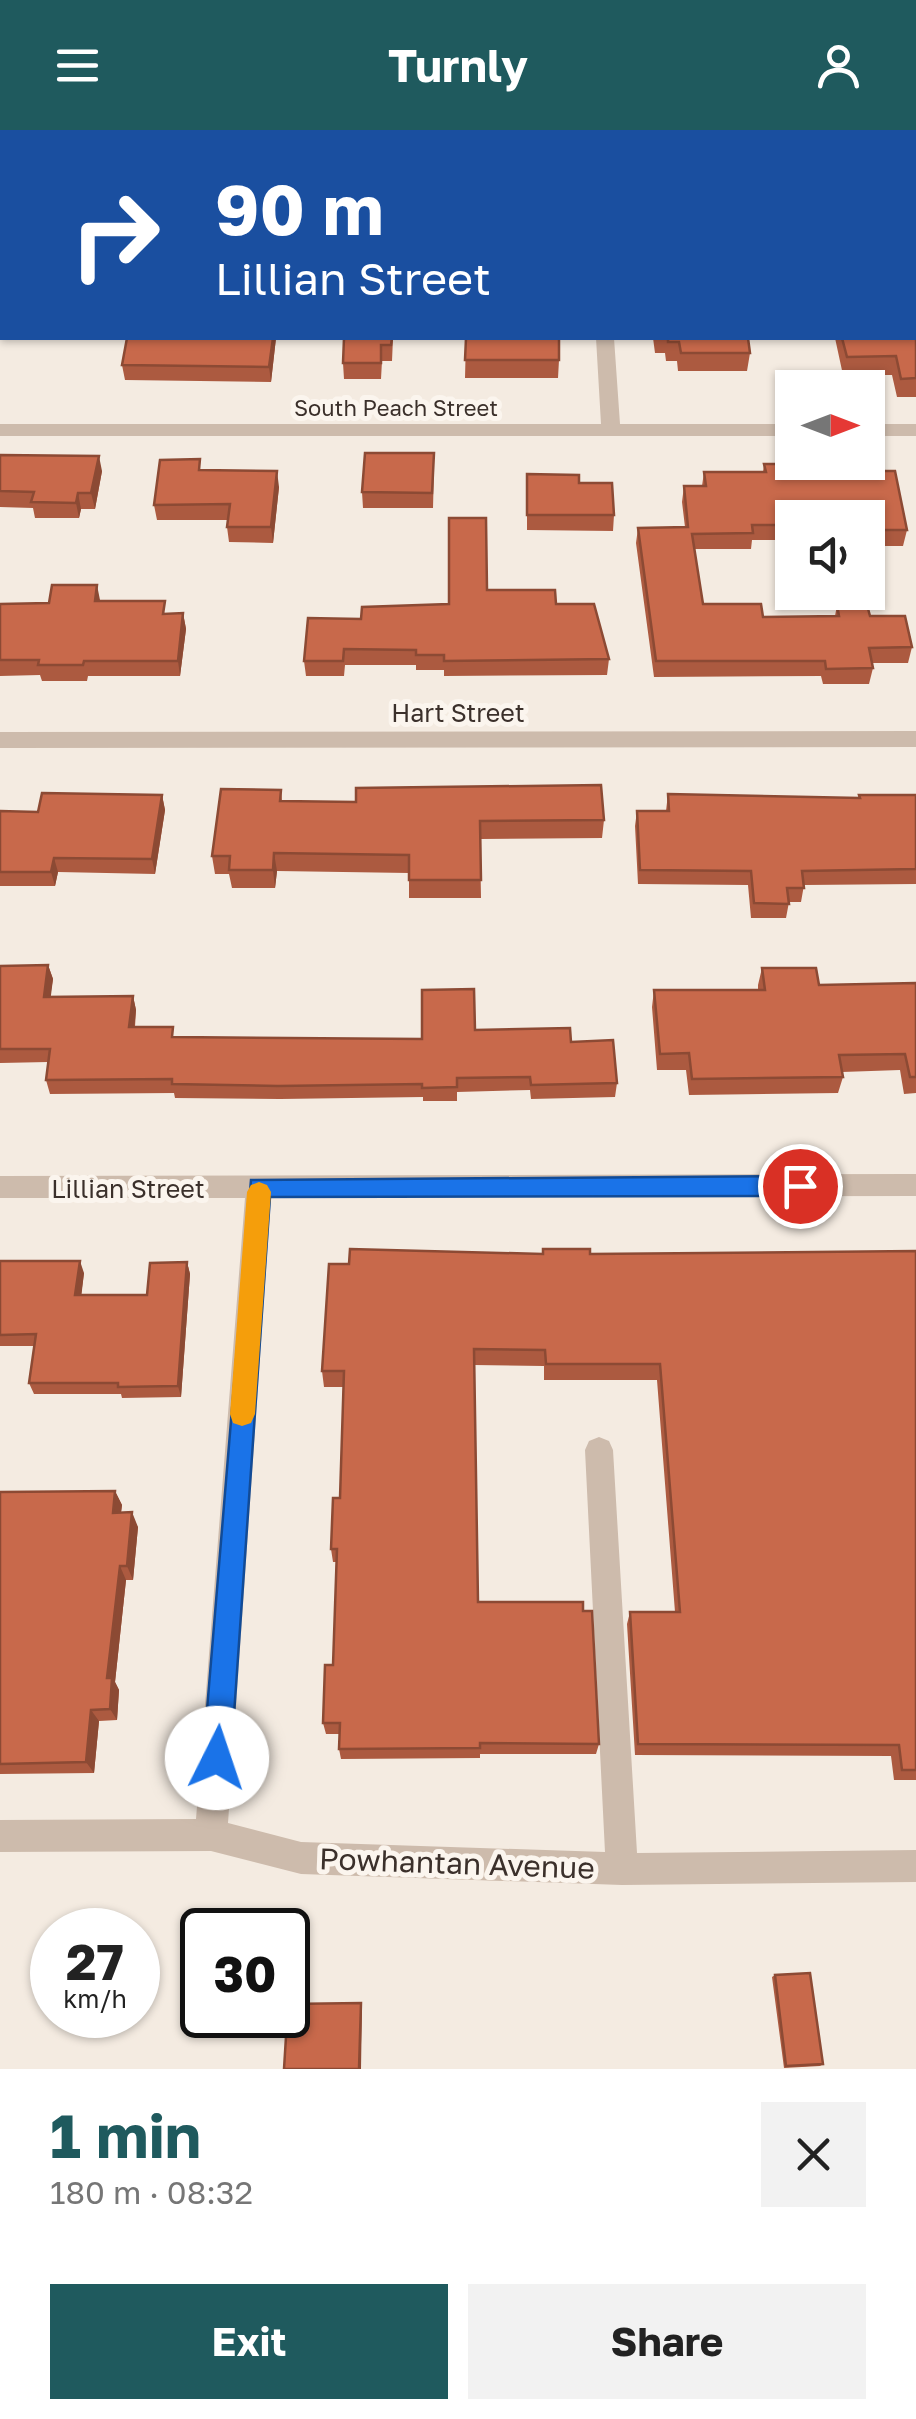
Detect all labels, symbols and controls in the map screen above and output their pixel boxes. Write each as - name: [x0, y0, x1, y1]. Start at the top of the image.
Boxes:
- icon: menu: [50, 38, 105, 93]
- text: Turnly: [388, 38, 528, 92]
- icon: person: [811, 38, 866, 93]
- text: 90 m: [215, 166, 384, 250]
- icon: right: [50, 170, 180, 300]
- text: Lillian Street: [215, 251, 491, 305]
- north arrow: [775, 370, 885, 480]
- map controls: [775, 370, 885, 610]
- street label: South Peach Street: [294, 394, 498, 421]
- button: sound: [775, 500, 885, 610]
- street label: Hart Street: [391, 697, 525, 728]
- pin: [758, 1144, 843, 1229]
- icon: arrive: [773, 1159, 828, 1214]
- street label: Lillian Street: [51, 1173, 205, 1204]
- position arrow: [165, 1706, 269, 1810]
- street label: Powhantan Avenue: [319, 1840, 595, 1886]
- speed limit sign: 30: [180, 1908, 310, 2038]
- text: 27: [66, 1931, 124, 1991]
- text: km/h: [63, 1983, 127, 2014]
- text: 1 min: [50, 2099, 201, 2171]
- button: close: [761, 2102, 866, 2207]
- text: 180 m · 08:32: [50, 2173, 253, 2211]
- button: Exit: [50, 2284, 448, 2399]
- button: Share: [468, 2284, 866, 2399]

